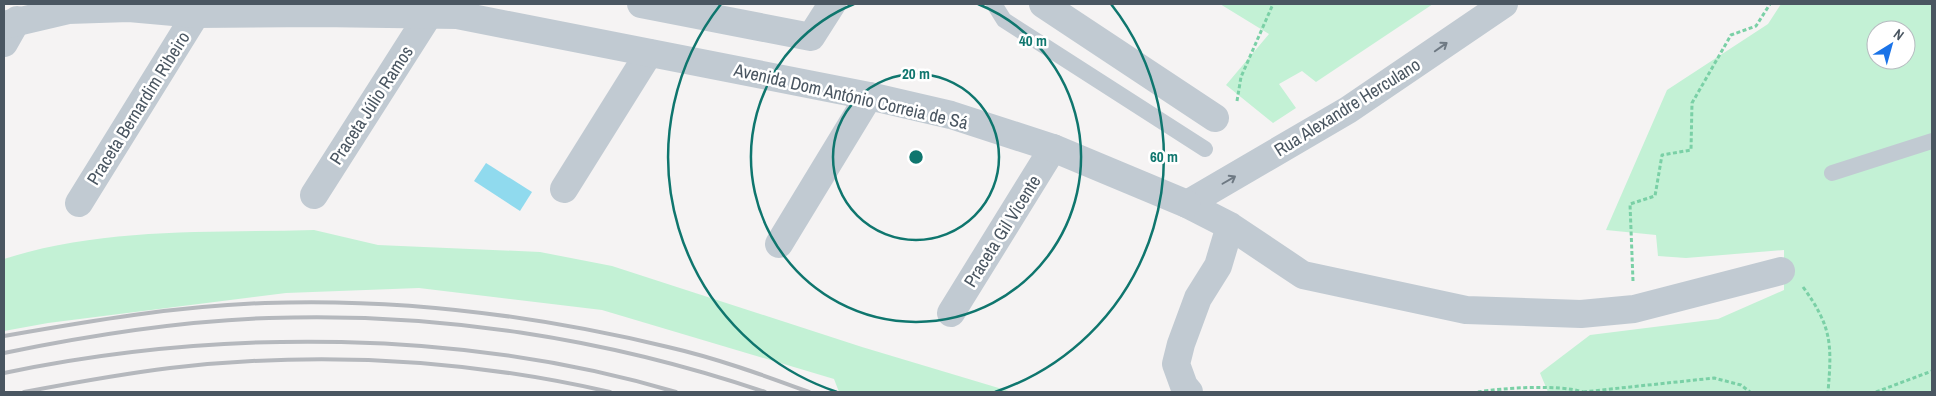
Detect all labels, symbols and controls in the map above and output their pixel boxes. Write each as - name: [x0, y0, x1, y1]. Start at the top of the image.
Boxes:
- north arrow: [1866, 20, 1916, 70]
- text: N: [1890, 25, 1908, 44]
- street label: Praceta Bernardim Ribeiro: [81, 27, 195, 189]
- text: 40 m: [1019, 30, 1047, 51]
- street label: Praceta Júlio Ramos: [323, 41, 419, 169]
- one-way arrow: [1434, 42, 1448, 52]
- street label: Rua Alexandre Herculano: [1269, 52, 1425, 162]
- street label: Avenida Dom António Correia de Sá: [731, 57, 970, 135]
- text: 20 m: [902, 63, 930, 84]
- text: 60 m: [1150, 146, 1178, 167]
- centre of rings: [907, 148, 925, 166]
- street label: Praceta Gil Vicente: [958, 170, 1046, 292]
- one-way arrow: [1222, 174, 1236, 184]

